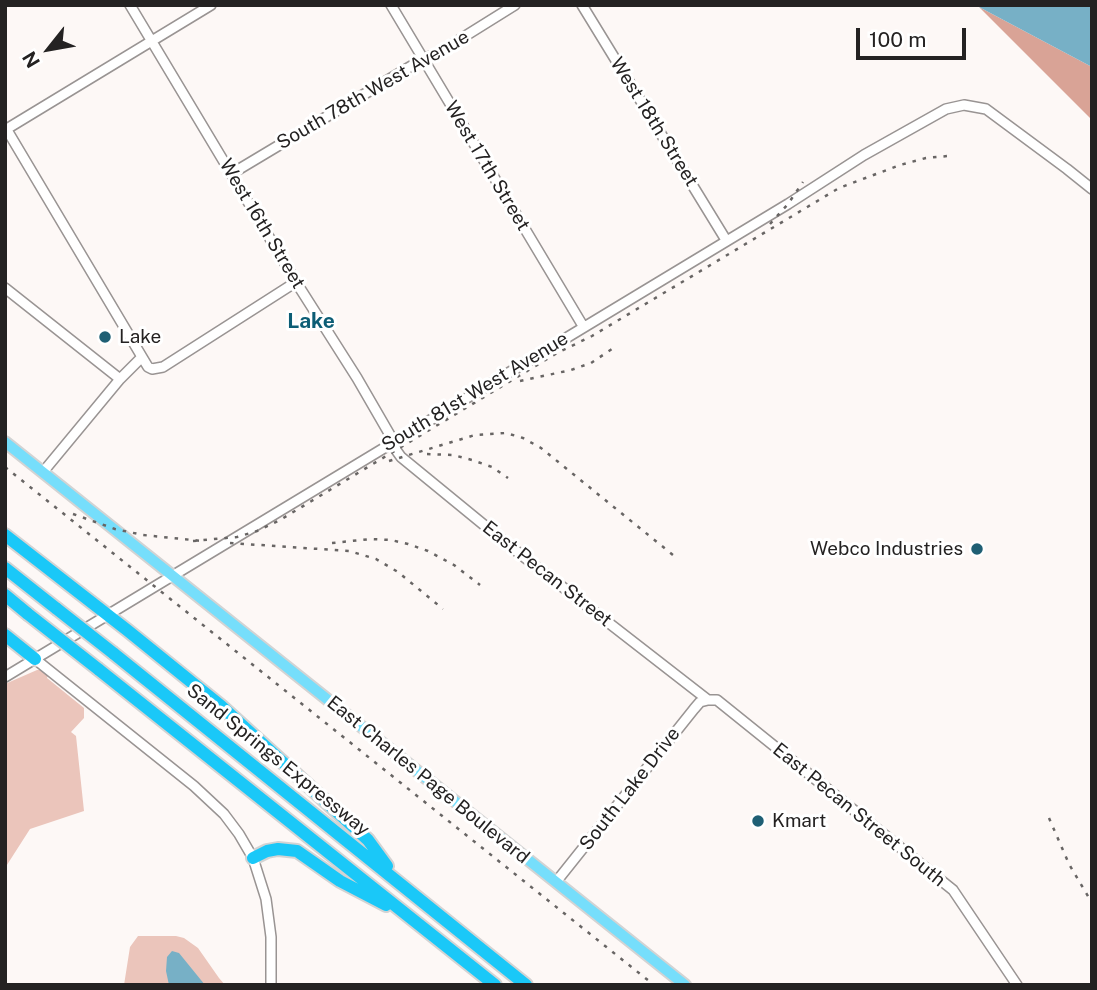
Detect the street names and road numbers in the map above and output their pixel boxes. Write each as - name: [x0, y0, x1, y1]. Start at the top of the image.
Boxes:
- street label: South 78th West Avenue: [273, 26, 473, 154]
- street label: West 18th Street: [605, 53, 703, 191]
- street label: West 17th Street: [439, 97, 535, 235]
- street label: West 16th Street: [214, 155, 310, 293]
- street label: South 81st West Avenue: [378, 327, 572, 457]
- street label: East Pecan Street: [478, 516, 616, 632]
- street label: Sand Springs Expressway: [182, 679, 374, 841]
- street label: East Charles Page Boulevard: [322, 691, 534, 869]
- street label: South Lake Drive: [575, 723, 685, 855]
- street label: East Pecan Street South: [768, 738, 950, 892]

